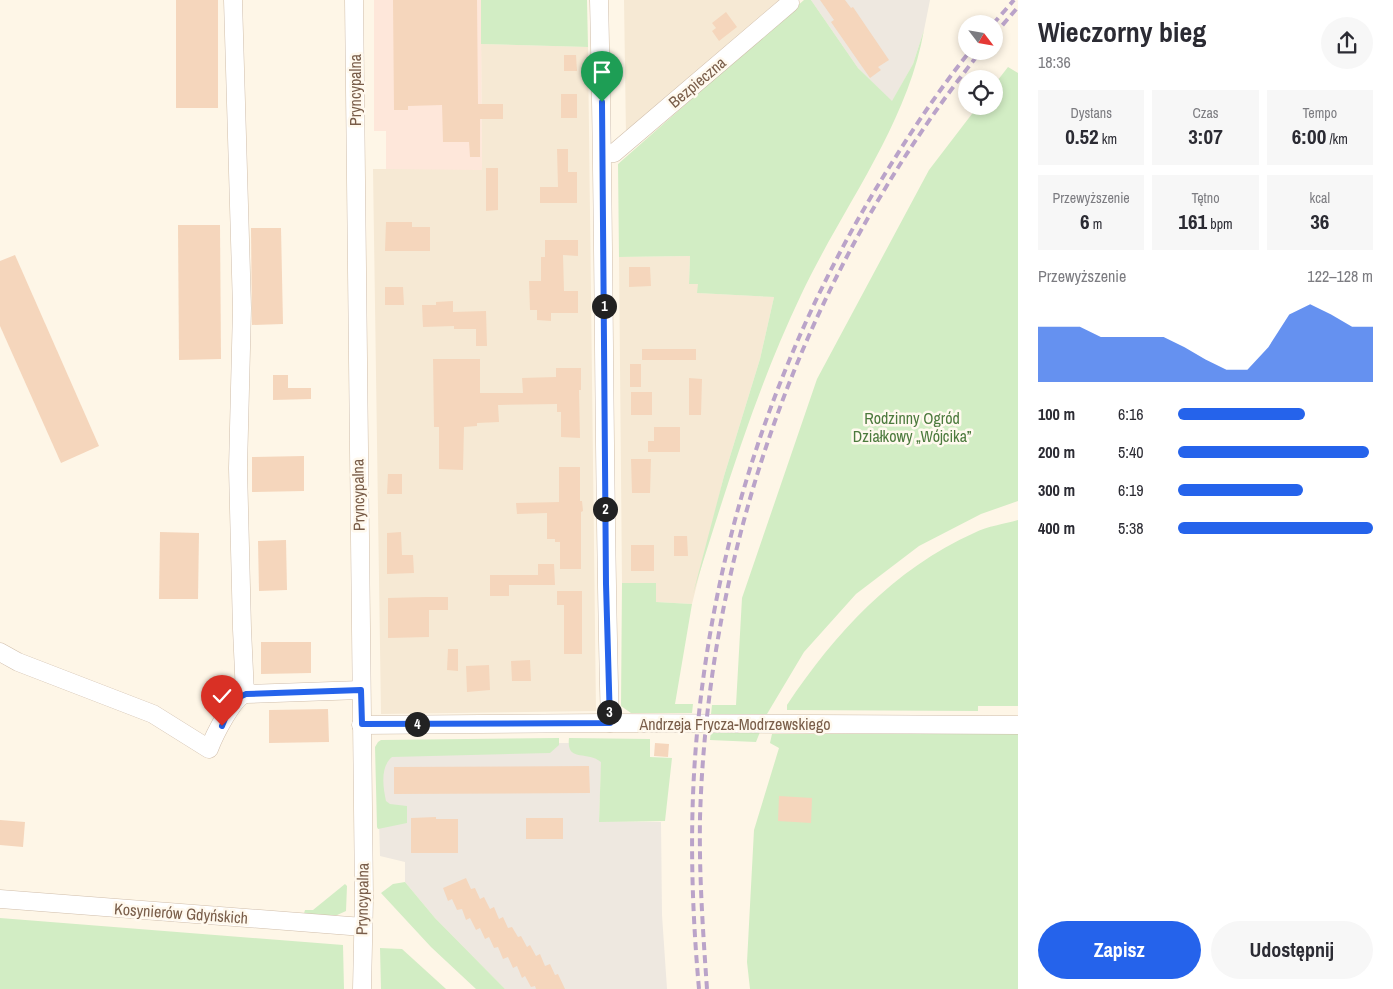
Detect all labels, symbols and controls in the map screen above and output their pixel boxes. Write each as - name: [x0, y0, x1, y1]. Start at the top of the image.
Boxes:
- text: Wieczorny bieg: [1038, 13, 1206, 51]
- north arrow: [958, 15, 1002, 60]
- map controls: [958, 15, 1003, 115]
- button: share: [1321, 17, 1373, 69]
- pin: [581, 51, 623, 102]
- street label: Bezpieczna: [664, 51, 731, 112]
- text: 18:36: [1038, 51, 1071, 73]
- street label: Pryncypalna: [344, 53, 366, 126]
- icon: arrive: [588, 58, 616, 86]
- button: locate: [958, 70, 1003, 115]
- text: Dystans: [1070, 104, 1112, 122]
- text: Czas: [1192, 104, 1219, 122]
- text: Tempo: [1303, 104, 1337, 122]
- text: 0.52: [1065, 122, 1099, 151]
- text: 3:07: [1188, 122, 1223, 151]
- text: 6:00: [1292, 122, 1326, 151]
- text: km: [1099, 130, 1117, 148]
- text: /km: [1326, 130, 1348, 148]
- text: Przewyższenie: [1053, 189, 1130, 207]
- text: Tętno: [1191, 189, 1220, 207]
- text: kcal: [1310, 189, 1330, 207]
- text: 6: [1080, 207, 1090, 236]
- text: 161: [1178, 207, 1207, 236]
- text: 36: [1310, 207, 1329, 236]
- text: m: [1090, 215, 1102, 233]
- text: bpm: [1207, 215, 1233, 233]
- text: Przewyższenie: [1038, 265, 1126, 287]
- text: 122–128 m: [1307, 265, 1373, 287]
- pin: 1: [592, 294, 616, 318]
- text: 1: [601, 297, 608, 315]
- text: 100 m: [1038, 403, 1075, 425]
- text: 6:16: [1118, 403, 1144, 425]
- park label: Rodzinny Ogród Działkowy „Wójcika”: [853, 407, 972, 447]
- text: 200 m: [1038, 441, 1075, 463]
- text: 5:40: [1118, 441, 1144, 463]
- street label: Pryncypalna: [346, 458, 370, 531]
- text: 300 m: [1038, 479, 1075, 501]
- text: 6:19: [1118, 479, 1144, 501]
- pin: 2: [592, 496, 618, 522]
- text: 2: [602, 500, 609, 518]
- text: 400 m: [1038, 517, 1075, 539]
- text: 5:38: [1118, 517, 1144, 539]
- pin: [201, 675, 243, 726]
- icon: check: [208, 682, 236, 710]
- pin: 3: [596, 700, 622, 724]
- text: 3: [606, 703, 613, 721]
- pin: 4: [404, 712, 430, 736]
- street label: Andrzeja Frycza-Modrzewskiego: [638, 713, 831, 735]
- text: 4: [414, 715, 421, 733]
- street label: Pryncypalna: [350, 862, 374, 935]
- street label: Kosynierów Gdyńskich: [113, 897, 249, 929]
- button: Zapisz: [1038, 921, 1201, 979]
- button: Udostępnij: [1211, 921, 1373, 979]

